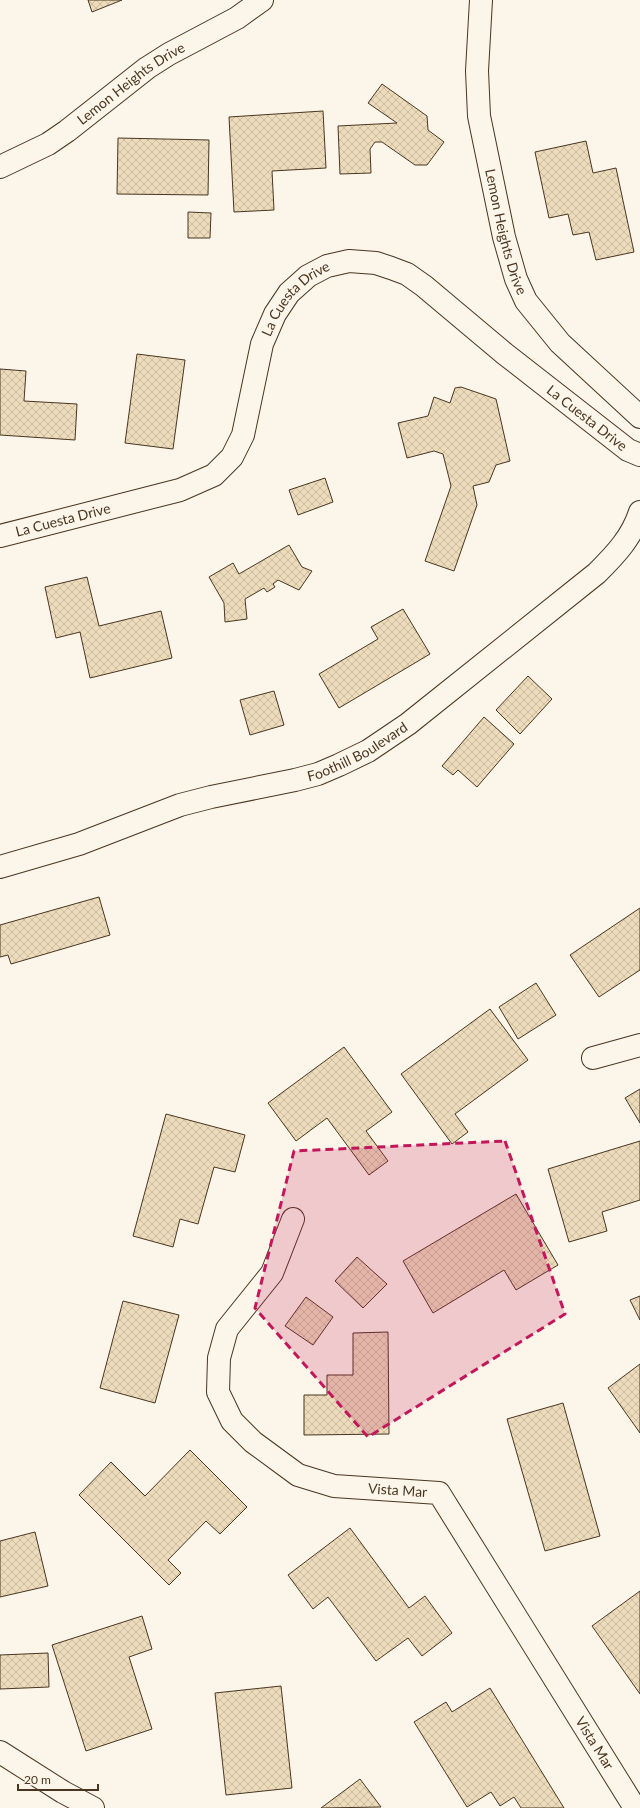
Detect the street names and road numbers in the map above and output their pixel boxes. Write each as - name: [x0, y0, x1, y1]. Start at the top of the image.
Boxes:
- street label: Lemon Heights Drive: [73, 38, 187, 128]
- street label: Lemon Heights Drive: [482, 167, 531, 297]
- street label: La Cuesta Drive: [257, 257, 332, 339]
- street label: La Cuesta Drive: [544, 381, 631, 454]
- street label: La Cuesta Drive: [14, 499, 112, 540]
- street label: Foothill Boulevard: [305, 718, 410, 784]
- street label: Vista Mar: [367, 1479, 428, 1500]
- street label: Vista Mar: [572, 1713, 618, 1773]

